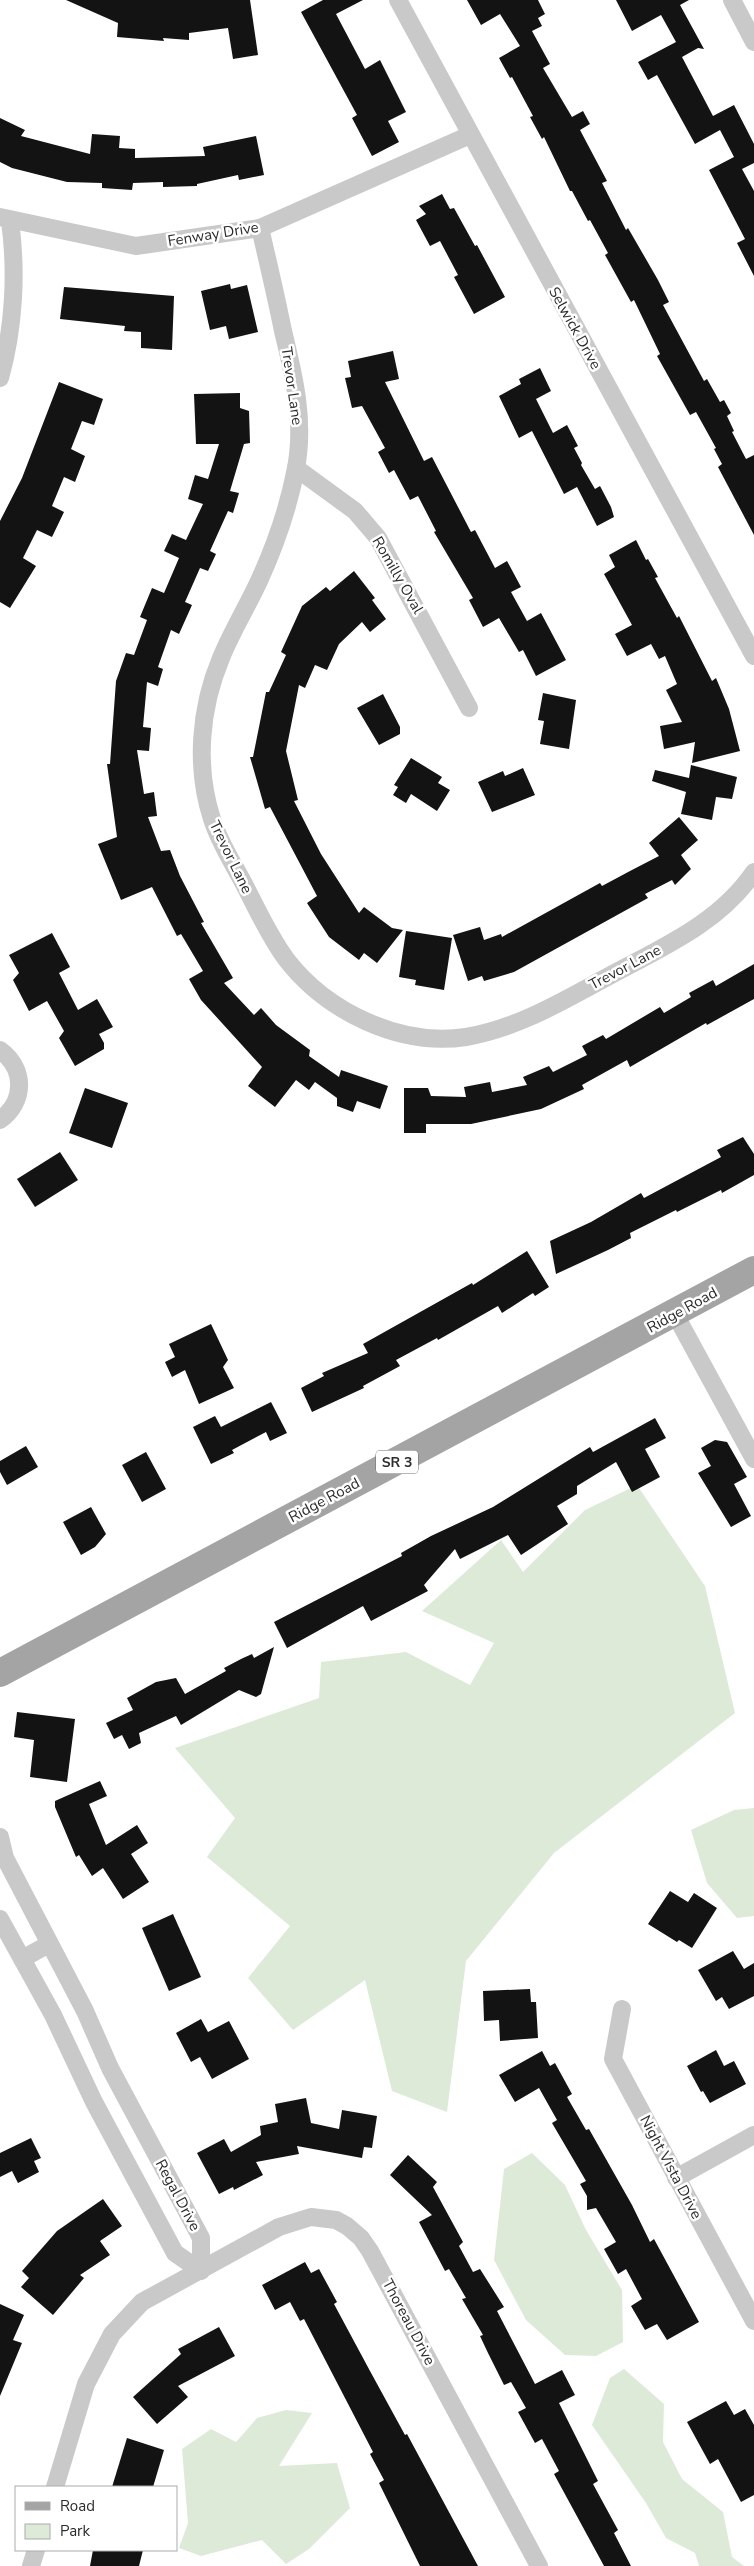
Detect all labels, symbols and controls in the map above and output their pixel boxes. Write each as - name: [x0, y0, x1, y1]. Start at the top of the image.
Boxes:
- street label: Fenway Drive: [166, 217, 260, 251]
- street label: Selwick Drive: [544, 283, 606, 373]
- street label: Trevor Lane: [277, 346, 307, 426]
- street label: Romilly Oval: [368, 533, 429, 618]
- street label: Trevor Lane: [205, 817, 257, 897]
- street label: Trevor Lane: [586, 940, 665, 994]
- street label: Ridge Road: [643, 1282, 721, 1338]
- road number: SR 3: [376, 1450, 418, 1474]
- street label: Ridge Road: [285, 1473, 363, 1527]
- street label: Night Vista Drive: [635, 2112, 707, 2222]
- street label: Regal Drive: [151, 2156, 205, 2234]
- street label: Thoreau Drive: [378, 2275, 440, 2369]
- legend: [15, 2486, 178, 2551]
- text: Road: [60, 2496, 95, 2516]
- text: Park: [60, 2521, 90, 2541]

